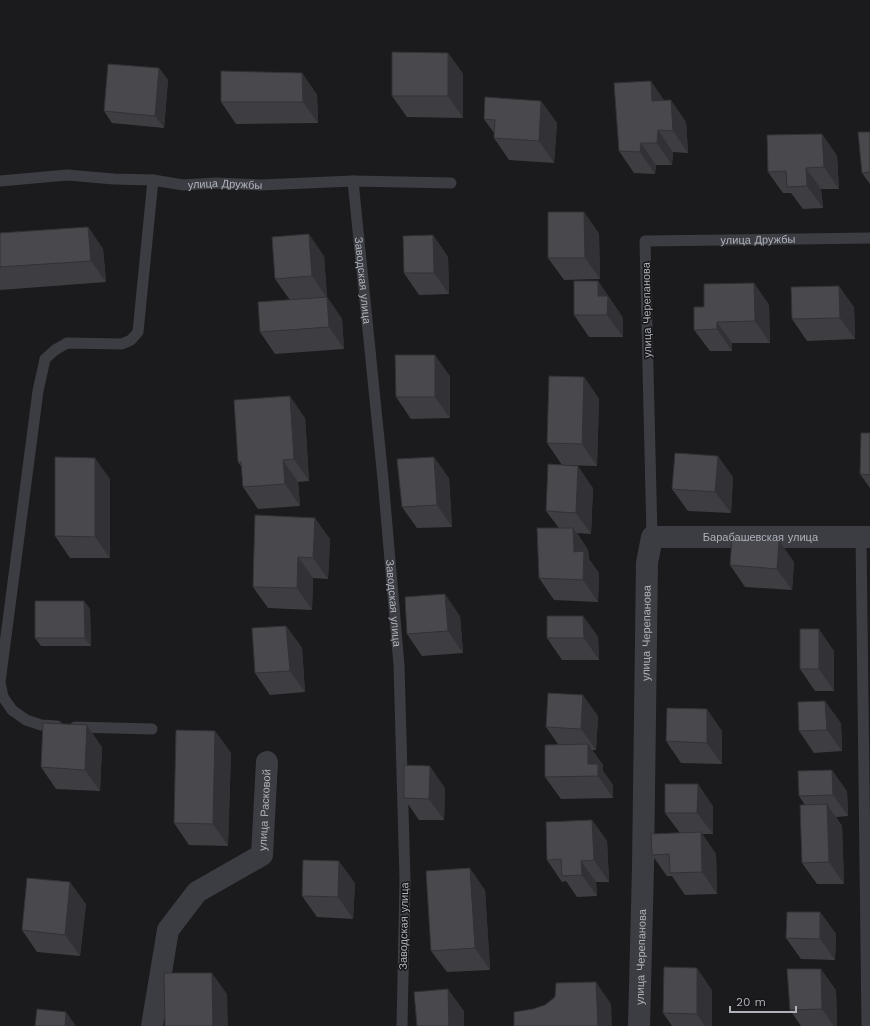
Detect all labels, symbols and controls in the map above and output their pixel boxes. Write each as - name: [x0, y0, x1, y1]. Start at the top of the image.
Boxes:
- street label: улица Дружбы: [187, 176, 263, 192]
- street label: улица Дружбы: [720, 232, 795, 246]
- street label: Заводская улица: [352, 236, 374, 326]
- street label: улица Черепанова: [640, 261, 654, 358]
- street label: Барабашевская улица: [703, 531, 819, 544]
- street label: Заводская улица: [383, 559, 404, 648]
- street label: улица Черепанова: [639, 584, 653, 681]
- street label: улица Расковой: [256, 769, 273, 851]
- street label: Заводская улица: [397, 881, 411, 970]
- street label: улица Черепанова: [633, 908, 648, 1005]
- scale bar: [730, 988, 796, 1014]
- text: 20 m: [736, 995, 766, 1009]

